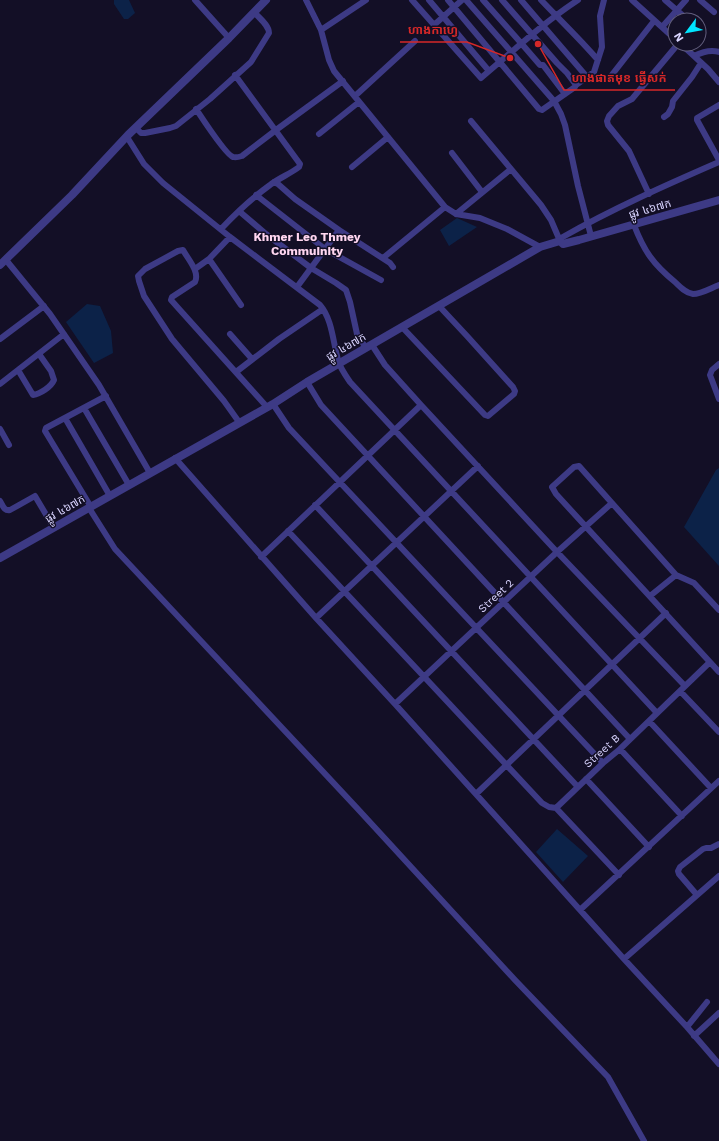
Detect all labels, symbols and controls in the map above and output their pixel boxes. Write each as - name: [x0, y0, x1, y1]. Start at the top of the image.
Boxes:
- north arrow: [667, 12, 707, 52]
- callout: ហាងកាហ្វេ: [400, 18, 467, 42]
- text: ហាងកាហ្វេ: [408, 23, 458, 37]
- text: N: [671, 30, 687, 44]
- callout: ហាងផាតមុខ ធ្វើសក់: [564, 66, 675, 90]
- text: ហាងផាតមុខ ធ្វើសក់: [571, 70, 667, 85]
- street label: ផ្លូវ ៤៦៧ក: [627, 197, 674, 224]
- district label: Khmer Leo Thmey Commuinity: [254, 230, 361, 258]
- street label: ផ្លូវ ៤៦៧ក: [324, 330, 370, 366]
- street label: ផ្លូវ ៤៦៧ក: [43, 492, 89, 528]
- street label: Street 2: [476, 576, 516, 616]
- street label: Street B: [581, 731, 623, 771]

